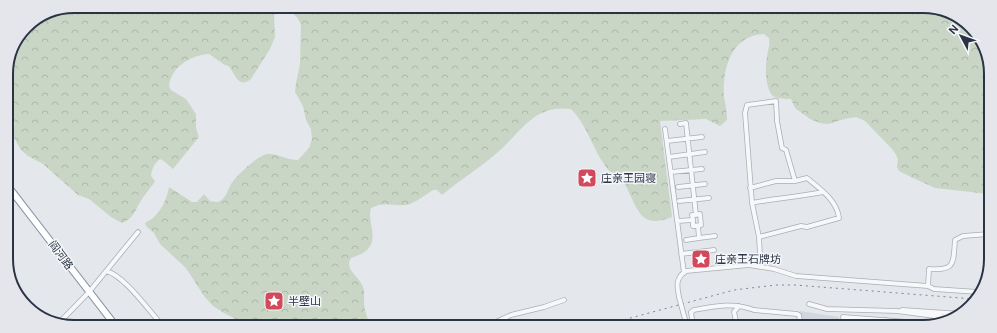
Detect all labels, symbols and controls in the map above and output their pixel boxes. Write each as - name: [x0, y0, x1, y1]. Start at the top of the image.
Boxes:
- north arrow: [941, 16, 981, 56]
- text: N: [946, 22, 961, 37]
- place icon: 庄亲王园寝: [576, 167, 598, 189]
- place label: 庄亲王园寝: [601, 171, 656, 185]
- street label: 阎河路: [45, 238, 77, 272]
- place icon: 庄亲王石牌坊: [690, 248, 712, 270]
- place label: 庄亲王石牌坊: [715, 252, 781, 266]
- place icon: 半壁山: [263, 290, 285, 312]
- place label: 半壁山: [288, 294, 321, 308]

